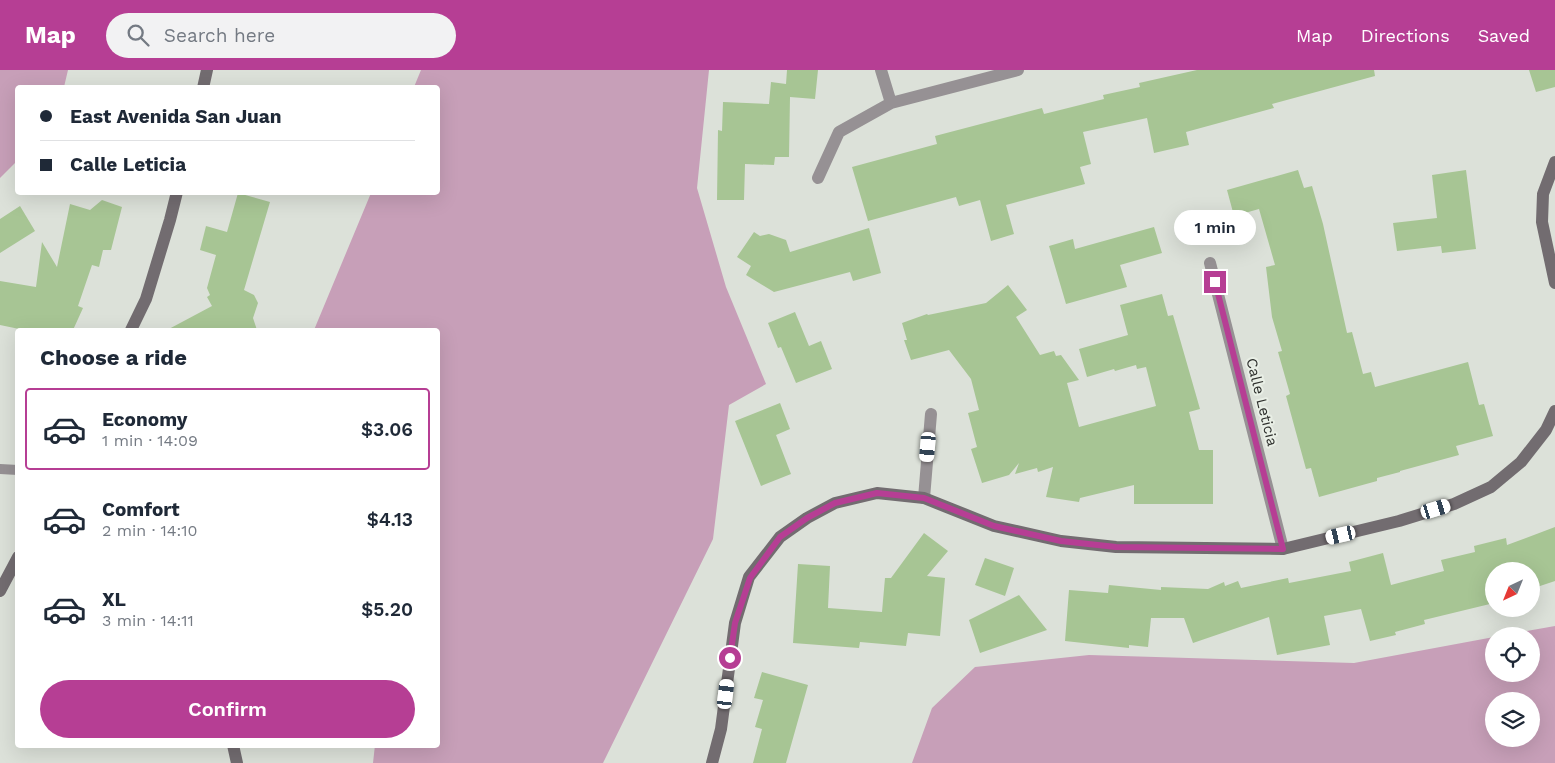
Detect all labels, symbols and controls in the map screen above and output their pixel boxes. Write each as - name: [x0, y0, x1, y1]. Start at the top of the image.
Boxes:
- search box: [106, 13, 456, 58]
- text: Map: [25, 21, 76, 49]
- icon: search: [124, 21, 152, 49]
- text: Search here: [164, 24, 275, 47]
- text: Map: [1296, 25, 1333, 46]
- text: Directions: [1361, 25, 1450, 46]
- text: Saved: [1478, 25, 1530, 46]
- text: East Avenida San Juan: [70, 105, 282, 128]
- text: Calle Leticia: [70, 153, 186, 176]
- callout: 1 min: [1174, 210, 1256, 244]
- text: 1 min: [1194, 218, 1236, 237]
- route end: [1204, 271, 1226, 293]
- text: Choose a ride: [40, 345, 187, 370]
- street label: Calle Leticia: [1242, 356, 1282, 448]
- icon: car: [42, 407, 87, 452]
- text: Economy: [102, 408, 187, 431]
- text: $3.06: [361, 418, 413, 441]
- text: 1 min · 14:09: [102, 431, 198, 450]
- car: [919, 431, 936, 463]
- icon: car: [42, 497, 87, 542]
- car: [1419, 497, 1452, 521]
- text: Comfort: [102, 498, 180, 521]
- text: $4.13: [367, 508, 413, 531]
- text: 2 min · 14:10: [102, 521, 197, 540]
- car: [1324, 524, 1357, 546]
- north arrow: [1485, 562, 1540, 618]
- map controls: [1485, 562, 1540, 747]
- icon: car: [42, 587, 87, 632]
- text: XL: [102, 588, 126, 611]
- text: $5.20: [361, 598, 413, 621]
- text: 3 min · 14:11: [102, 611, 194, 630]
- button: locate: [1485, 627, 1540, 682]
- route start: [719, 647, 741, 669]
- car: [716, 678, 735, 710]
- button: Confirm: [40, 680, 415, 738]
- button: layers: [1485, 692, 1540, 747]

